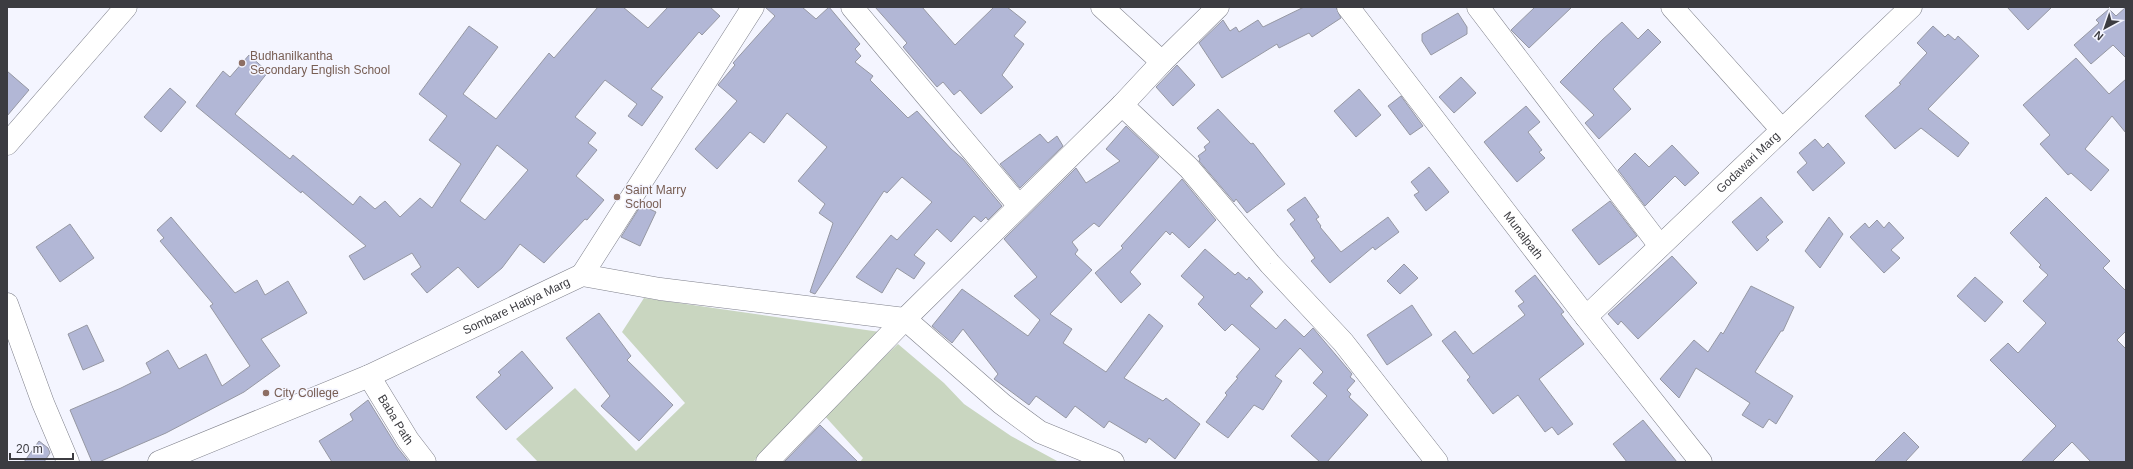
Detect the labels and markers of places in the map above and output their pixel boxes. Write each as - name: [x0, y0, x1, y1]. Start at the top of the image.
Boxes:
- place label: Budhanilkantha Secondary English School: [250, 49, 390, 77]
- marker: Budhanilkantha Secondary English School: [237, 58, 247, 68]
- place label: Saint Marry School: [625, 183, 686, 211]
- marker: Saint Marry School: [612, 192, 622, 202]
- place label: City College: [274, 386, 339, 400]
- marker: City College: [261, 388, 271, 398]

